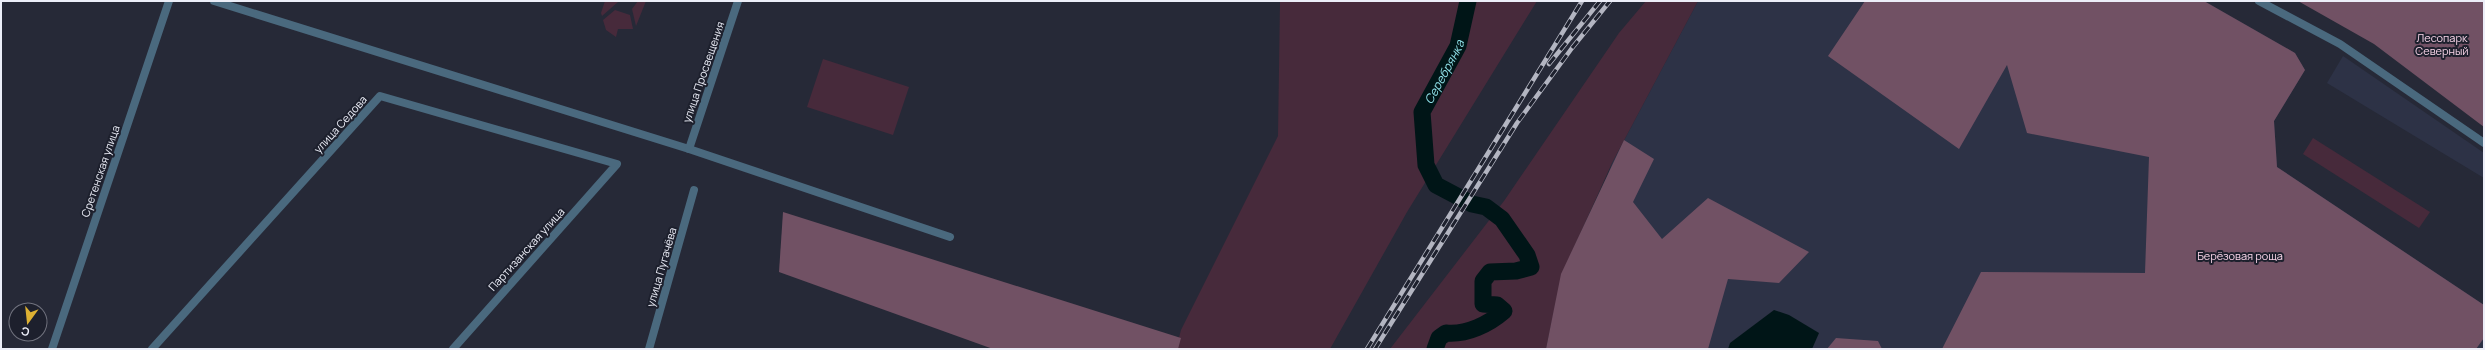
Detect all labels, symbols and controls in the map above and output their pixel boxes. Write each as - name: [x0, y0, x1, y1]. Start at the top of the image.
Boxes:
- street label: улица Просвещения: [679, 19, 727, 125]
- park label: Лесопарк Северный: [2415, 30, 2469, 58]
- water label: Серебрянка: [1420, 37, 1468, 107]
- street label: улица Седова: [310, 92, 370, 156]
- street label: Сретенская улица: [77, 123, 123, 219]
- street label: Партизанская улица: [485, 204, 567, 294]
- street label: улица Пугачёва: [642, 225, 680, 309]
- park label: Берёзовая роща: [2197, 248, 2283, 263]
- north arrow: [8, 302, 48, 342]
- text: С: [19, 324, 31, 340]

